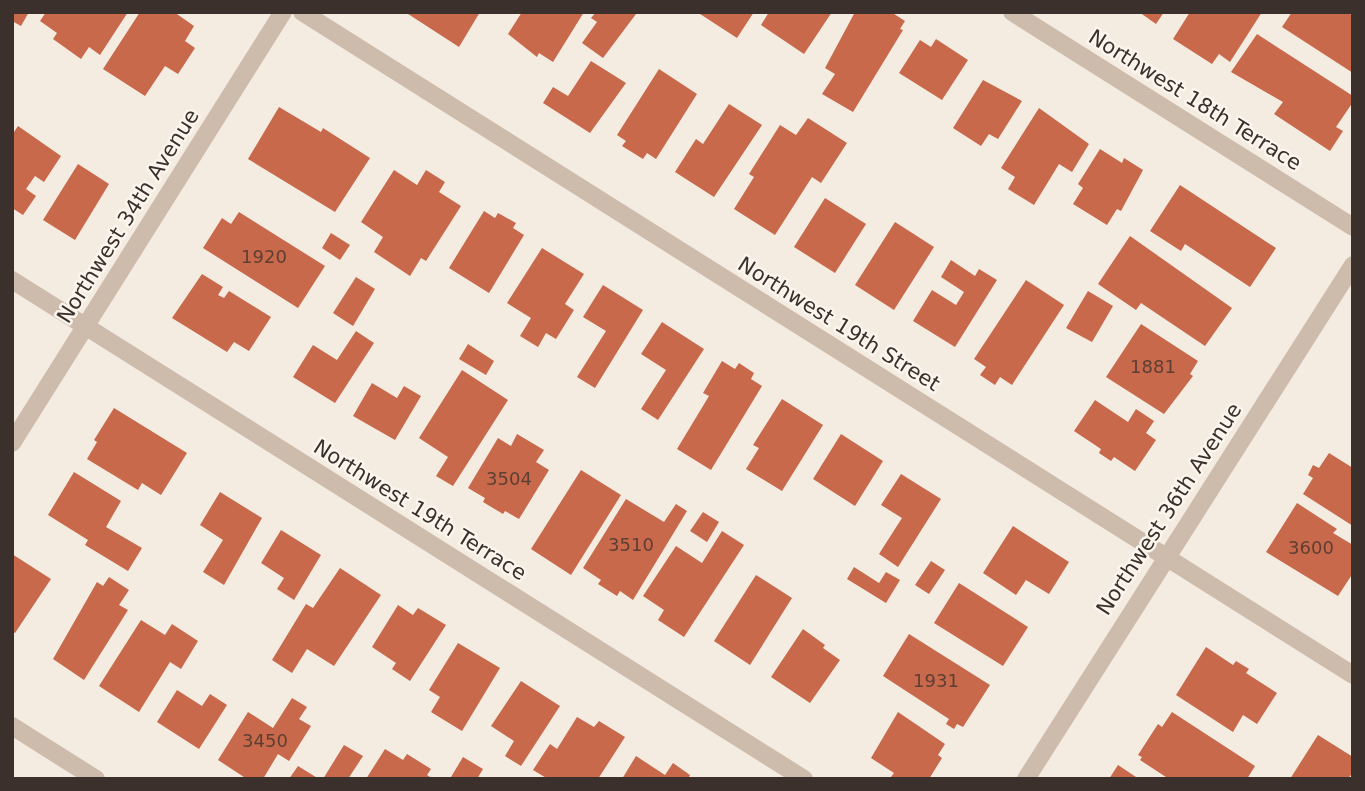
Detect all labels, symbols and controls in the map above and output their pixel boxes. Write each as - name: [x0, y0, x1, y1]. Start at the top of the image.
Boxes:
- street label: Northwest 18th Terrace: [1084, 25, 1306, 175]
- street label: Northwest 34th Avenue: [52, 105, 204, 327]
- house number: 1920: [241, 246, 287, 267]
- street label: Northwest 19th Street: [734, 252, 944, 396]
- house number: 1881: [1130, 356, 1176, 377]
- street label: Northwest 36th Avenue: [1091, 399, 1247, 619]
- street label: Northwest 19th Terrace: [309, 435, 531, 585]
- house number: 3504: [486, 468, 532, 489]
- house number: 3510: [608, 534, 654, 555]
- house number: 3600: [1288, 537, 1334, 558]
- house number: 1931: [913, 670, 959, 691]
- house number: 3450: [242, 730, 288, 751]

